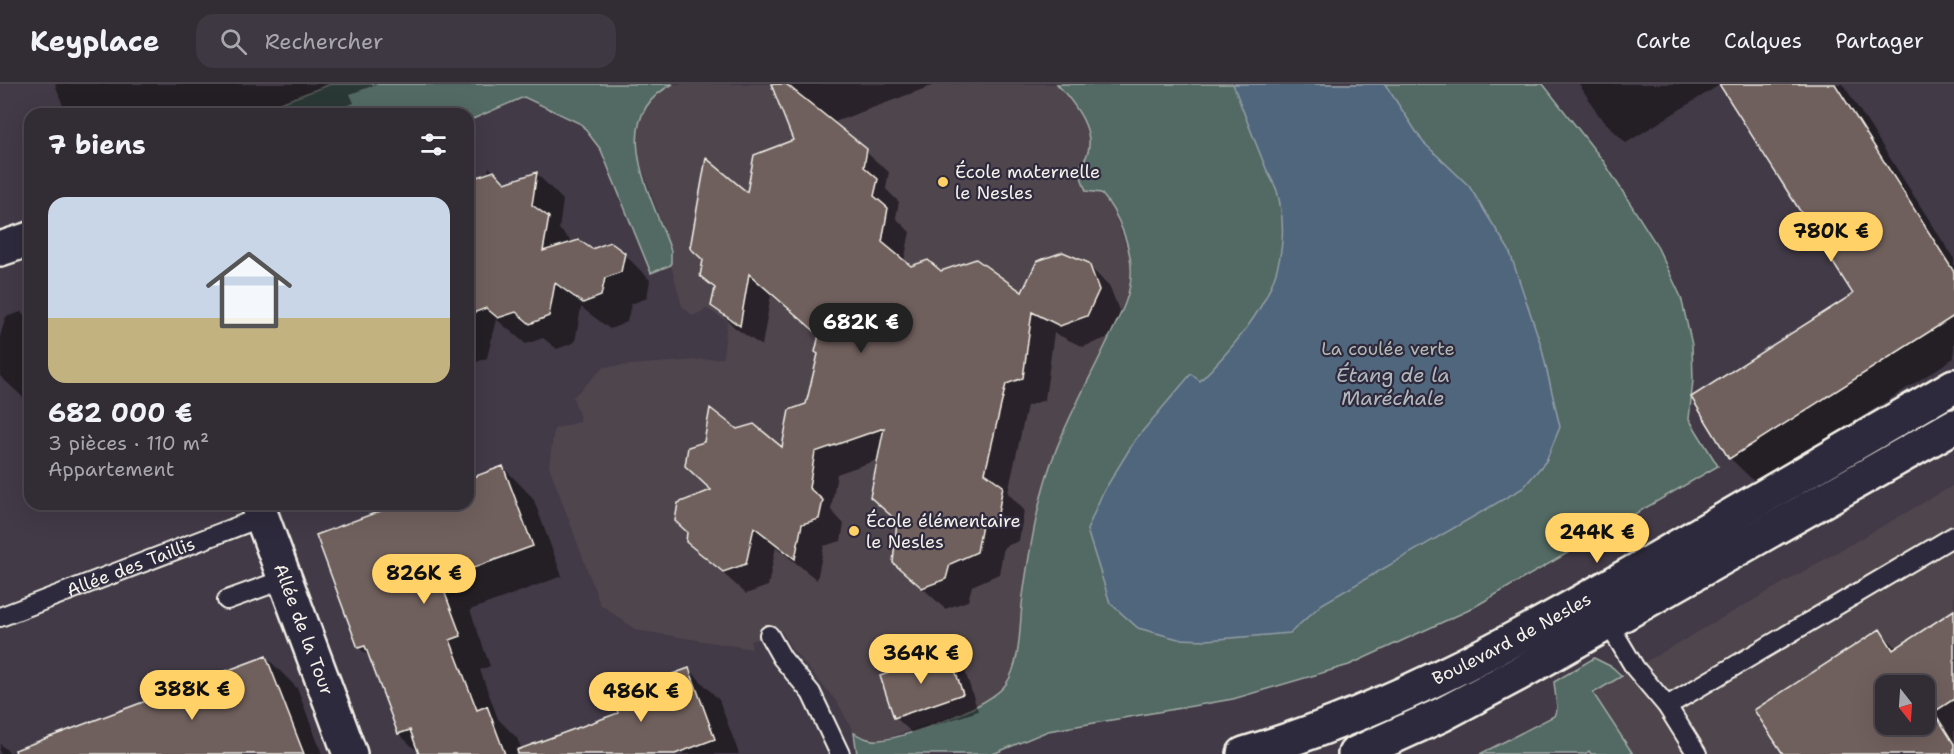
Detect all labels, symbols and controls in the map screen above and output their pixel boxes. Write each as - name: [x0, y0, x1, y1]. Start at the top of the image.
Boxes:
- search box: [196, 14, 616, 68]
- text: Keyplace: [30, 22, 160, 60]
- icon: search: [217, 25, 250, 58]
- text: Rechercher: [265, 27, 383, 56]
- text: Carte: [1636, 27, 1691, 55]
- text: Calques: [1724, 27, 1802, 55]
- text: Partager: [1835, 27, 1924, 55]
- text: 7 biens: [48, 127, 146, 162]
- icon: filters: [417, 128, 450, 161]
- place label: École maternelle le Nesles: [955, 160, 1100, 205]
- marker: École maternelle le Nesles: [936, 175, 950, 189]
- pin: 780K €: [1782, 212, 1880, 263]
- text: 780K €: [1793, 218, 1869, 244]
- icon: home: [195, 236, 303, 344]
- pin: 682K €: [812, 303, 910, 354]
- text: 682K €: [823, 309, 899, 335]
- park label: La coulée verte: [1321, 337, 1455, 361]
- water label: Étang de la Maréchale: [1336, 362, 1450, 411]
- text: 682 000 €: [48, 395, 192, 430]
- text: 3 pièces · 110 m²: [48, 430, 209, 456]
- text: Appartement: [48, 456, 174, 482]
- place label: École élémentaire le Nesles: [866, 509, 1021, 554]
- pin: 244K €: [1548, 513, 1646, 564]
- text: 244K €: [1559, 519, 1635, 545]
- marker: École élémentaire le Nesles: [847, 524, 861, 538]
- street label: Allée des Taillis: [63, 532, 198, 602]
- pin: 826K €: [375, 554, 473, 605]
- street label: Allée de la Tour: [268, 560, 339, 699]
- text: 826K €: [386, 560, 462, 586]
- street label: Boulevard de Nesles: [1428, 587, 1596, 691]
- pin: 364K €: [872, 634, 970, 685]
- text: 364K €: [883, 640, 959, 666]
- pin: 388K €: [143, 670, 241, 721]
- pin: 486K €: [592, 672, 690, 723]
- north arrow: [1875, 675, 1935, 735]
- map controls: [1875, 675, 1935, 735]
- text: 388K €: [154, 676, 230, 702]
- text: 486K €: [603, 678, 679, 704]

